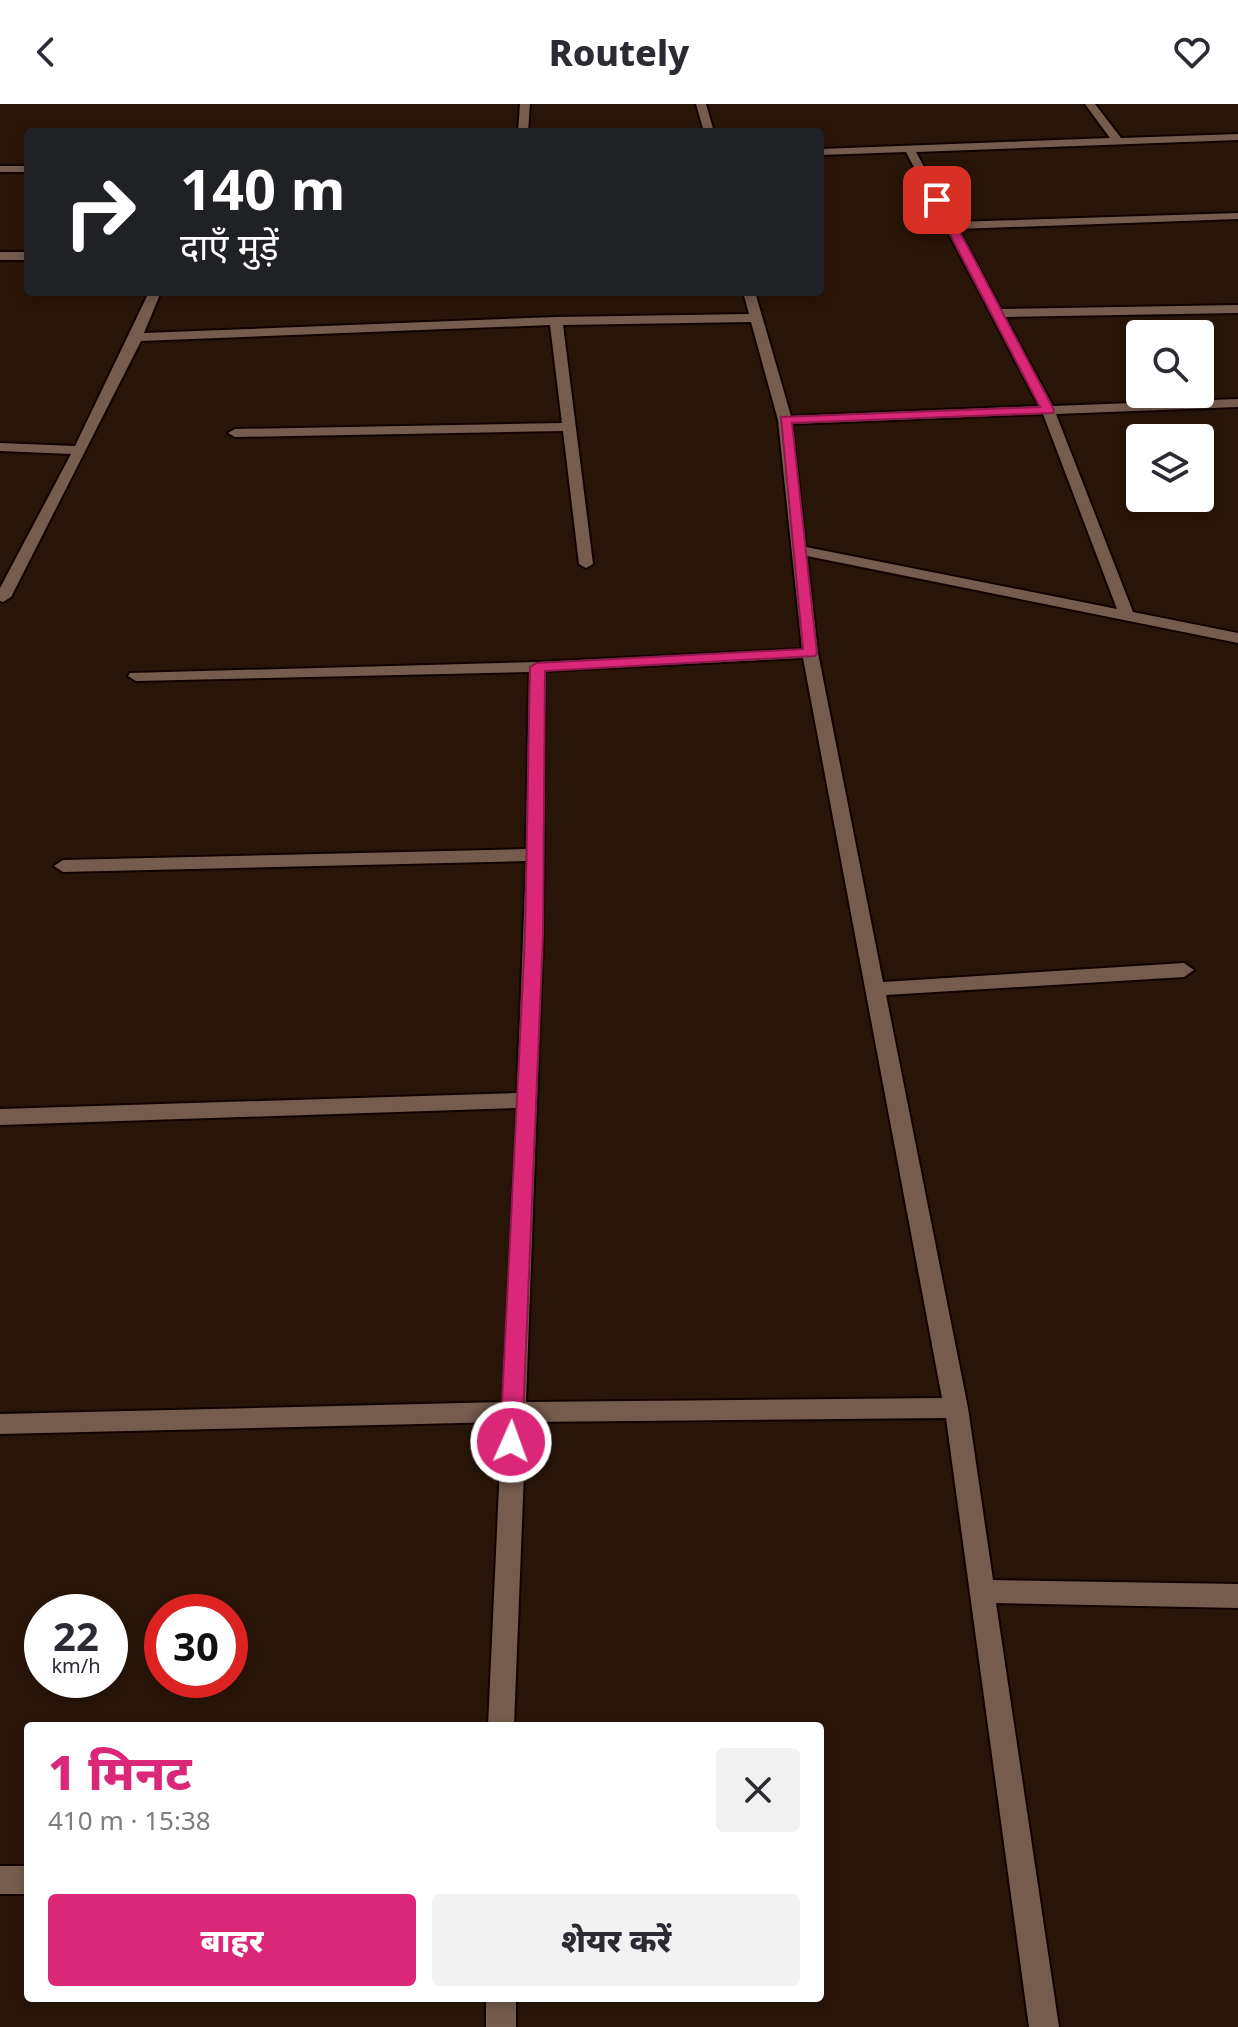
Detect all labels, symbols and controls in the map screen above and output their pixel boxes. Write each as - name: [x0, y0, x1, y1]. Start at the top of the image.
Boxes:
- text: Routely: [549, 28, 689, 77]
- icon: back: [24, 30, 68, 74]
- icon: heart: [1170, 30, 1214, 74]
- text: 140 m: [180, 150, 345, 226]
- icon: right: [48, 160, 152, 264]
- pin: [903, 166, 971, 234]
- icon: arrive: [915, 178, 959, 222]
- text: दाएँ मुड़ें: [180, 222, 279, 271]
- map controls: [1126, 320, 1214, 512]
- button: search: [1126, 320, 1214, 408]
- button: layers: [1126, 424, 1214, 512]
- position arrow: [469, 1400, 553, 1484]
- speed limit sign: 30: [144, 1594, 248, 1698]
- text: 22: [53, 1608, 99, 1663]
- text: km/h: [51, 1652, 101, 1679]
- text: 1 मिनट: [48, 1739, 192, 1804]
- button: close: [716, 1748, 800, 1832]
- text: 410 m · 15:38: [48, 1802, 211, 1838]
- button: बाहर: [48, 1894, 416, 1986]
- button: शेयर करें: [432, 1894, 800, 1986]

